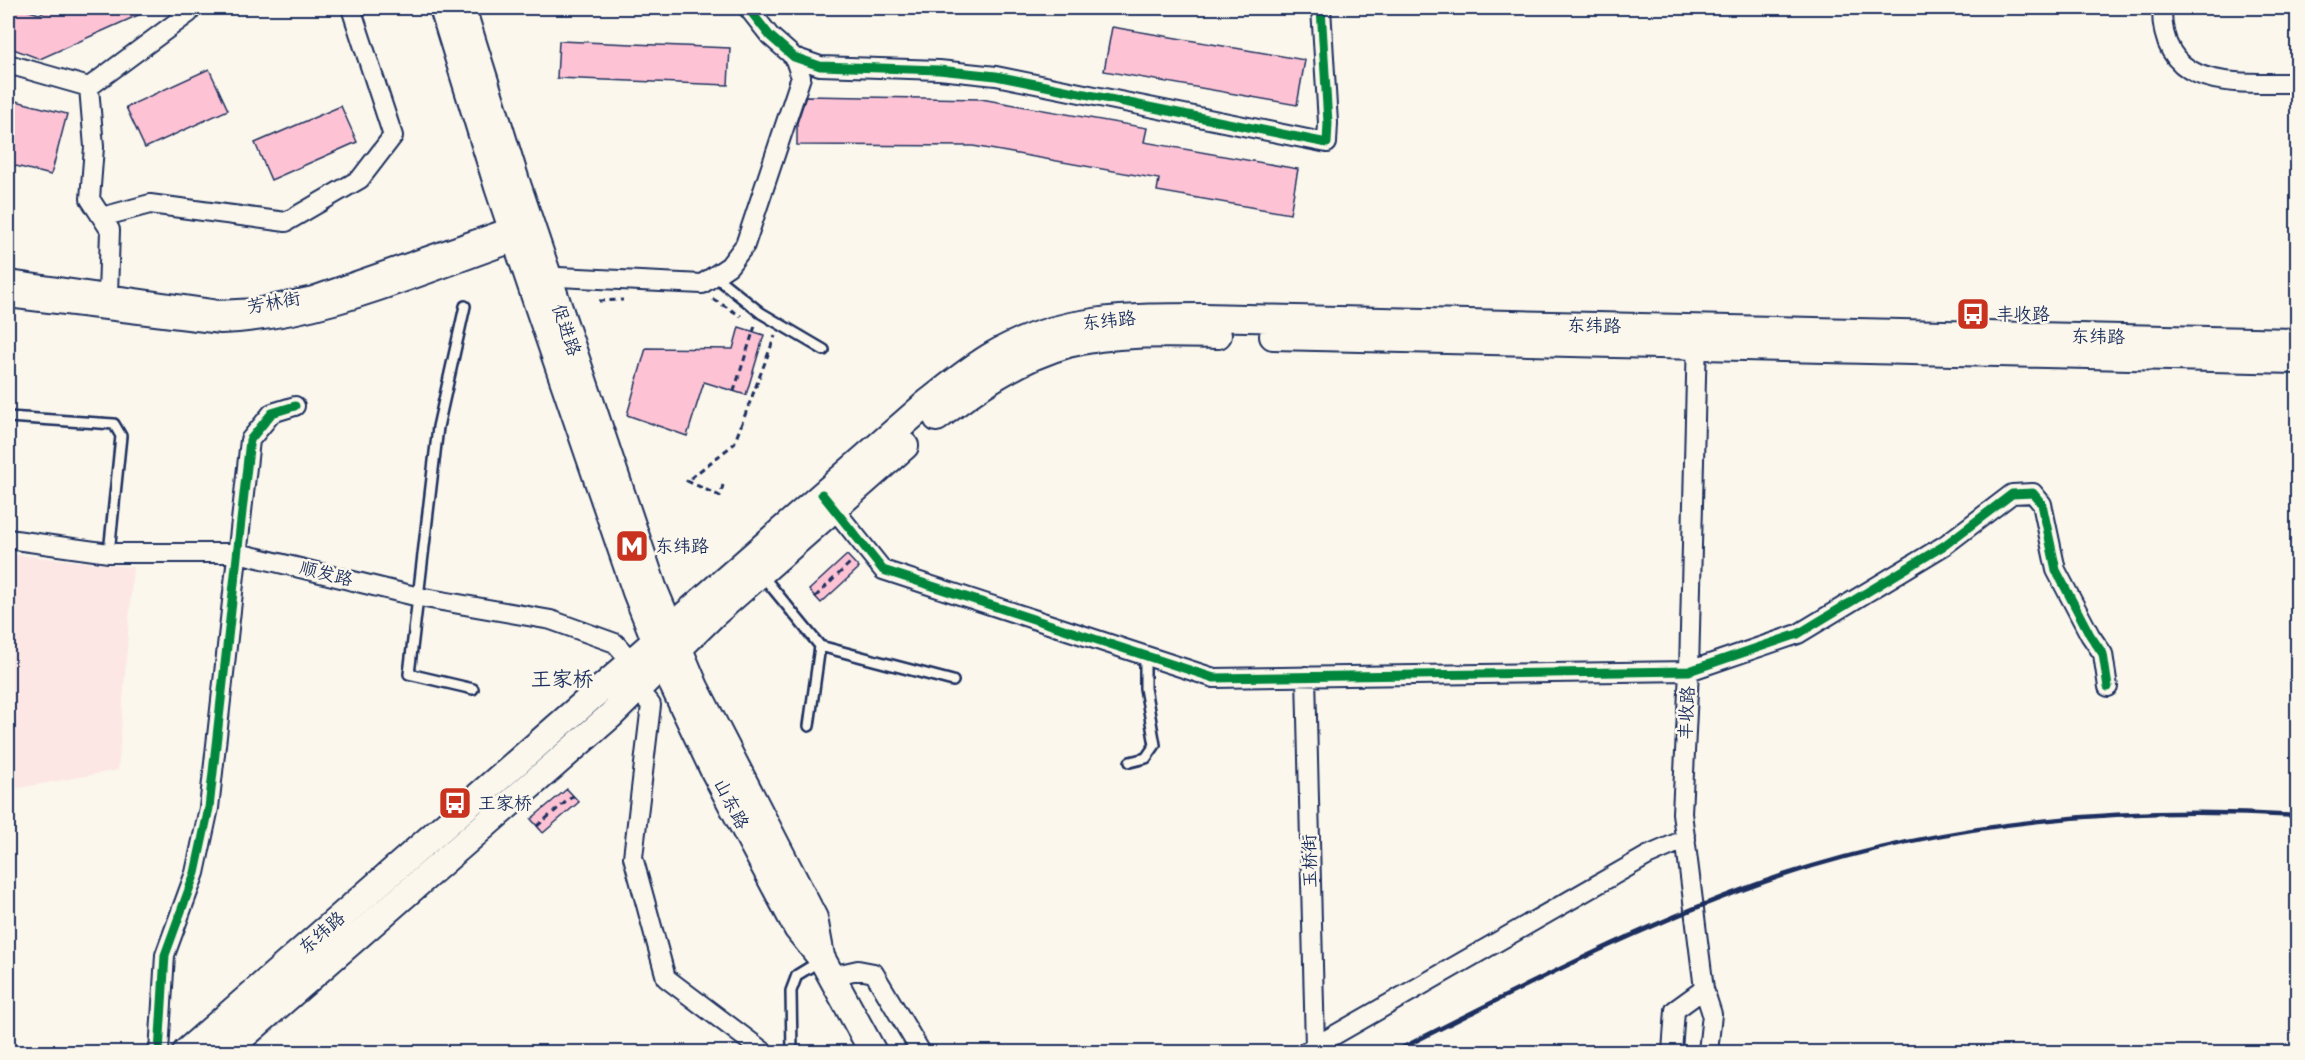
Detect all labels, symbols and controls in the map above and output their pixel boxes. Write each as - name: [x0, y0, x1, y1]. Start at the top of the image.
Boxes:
- street label: 芳林街: [245, 287, 303, 319]
- bus stop icon: 丰收路: [1955, 296, 1991, 332]
- street label: 促进路: [546, 301, 586, 359]
- place label: 丰收路: [1996, 303, 2050, 326]
- street label: 东纬路: [1081, 307, 1137, 335]
- street label: 东纬路: [1567, 314, 1621, 338]
- street label: 东纬路: [2071, 325, 2125, 349]
- metro station icon: 东纬路: [614, 528, 650, 564]
- place label: 东纬路: [655, 535, 709, 558]
- street label: 顺发路: [297, 556, 355, 592]
- district label: 王家桥: [531, 666, 594, 693]
- street label: 丰收路: [1674, 685, 1700, 741]
- street label: 山东路: [708, 775, 754, 833]
- bus stop icon: 王家桥: [437, 785, 473, 821]
- place label: 王家桥: [478, 792, 532, 815]
- street label: 玉桥街: [1298, 834, 1322, 888]
- street label: 东纬路: [294, 907, 350, 959]

